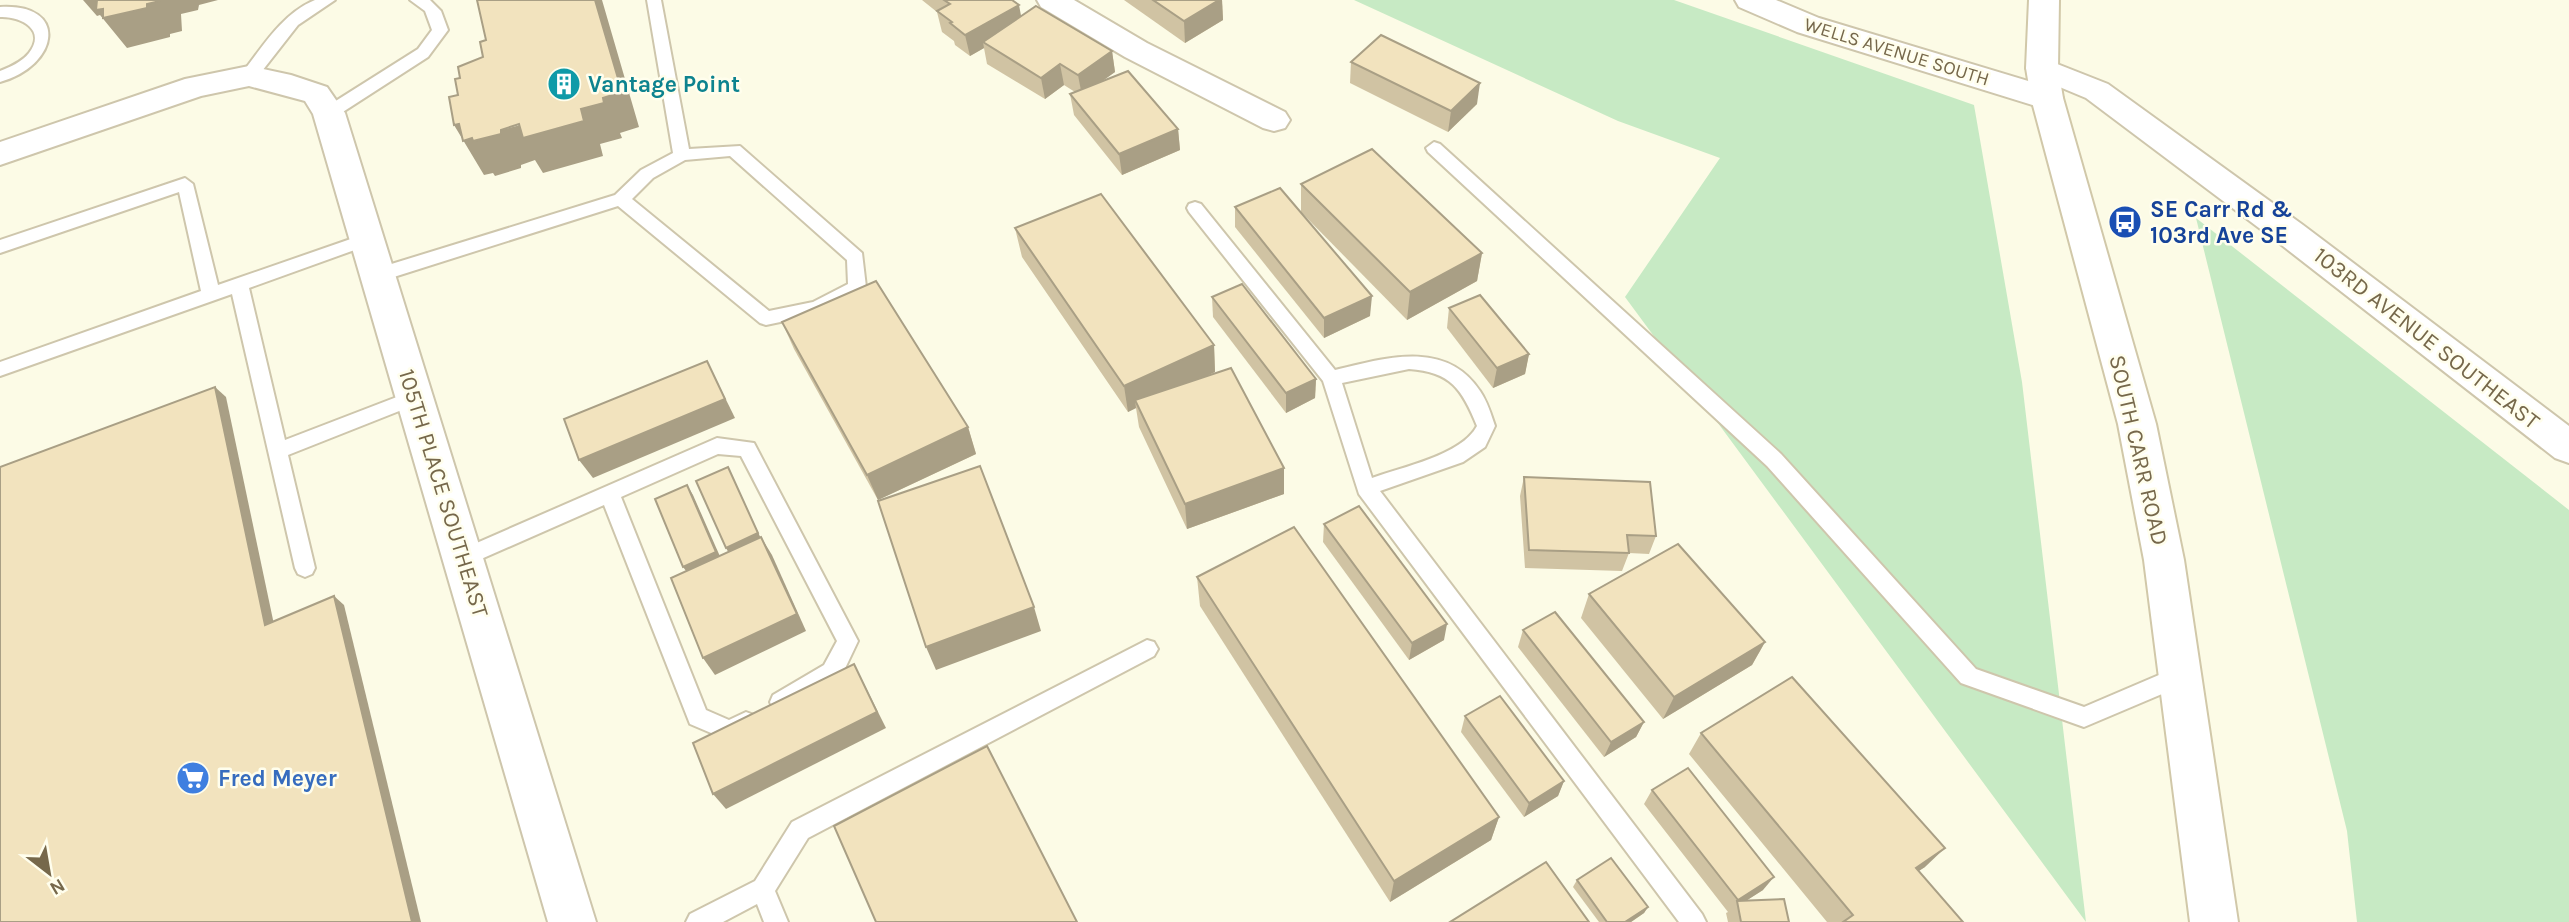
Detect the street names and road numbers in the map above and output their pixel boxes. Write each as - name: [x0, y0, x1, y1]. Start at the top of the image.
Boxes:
- street label: WELLS AVENUE SOUTH: [1802, 13, 1992, 91]
- street label: 103RD AVENUE SOUTHEAST: [2308, 242, 2545, 435]
- street label: SOUTH CARR ROAD: [2103, 352, 2174, 548]
- street label: 105TH PLACE SOUTHEAST: [393, 366, 494, 621]

